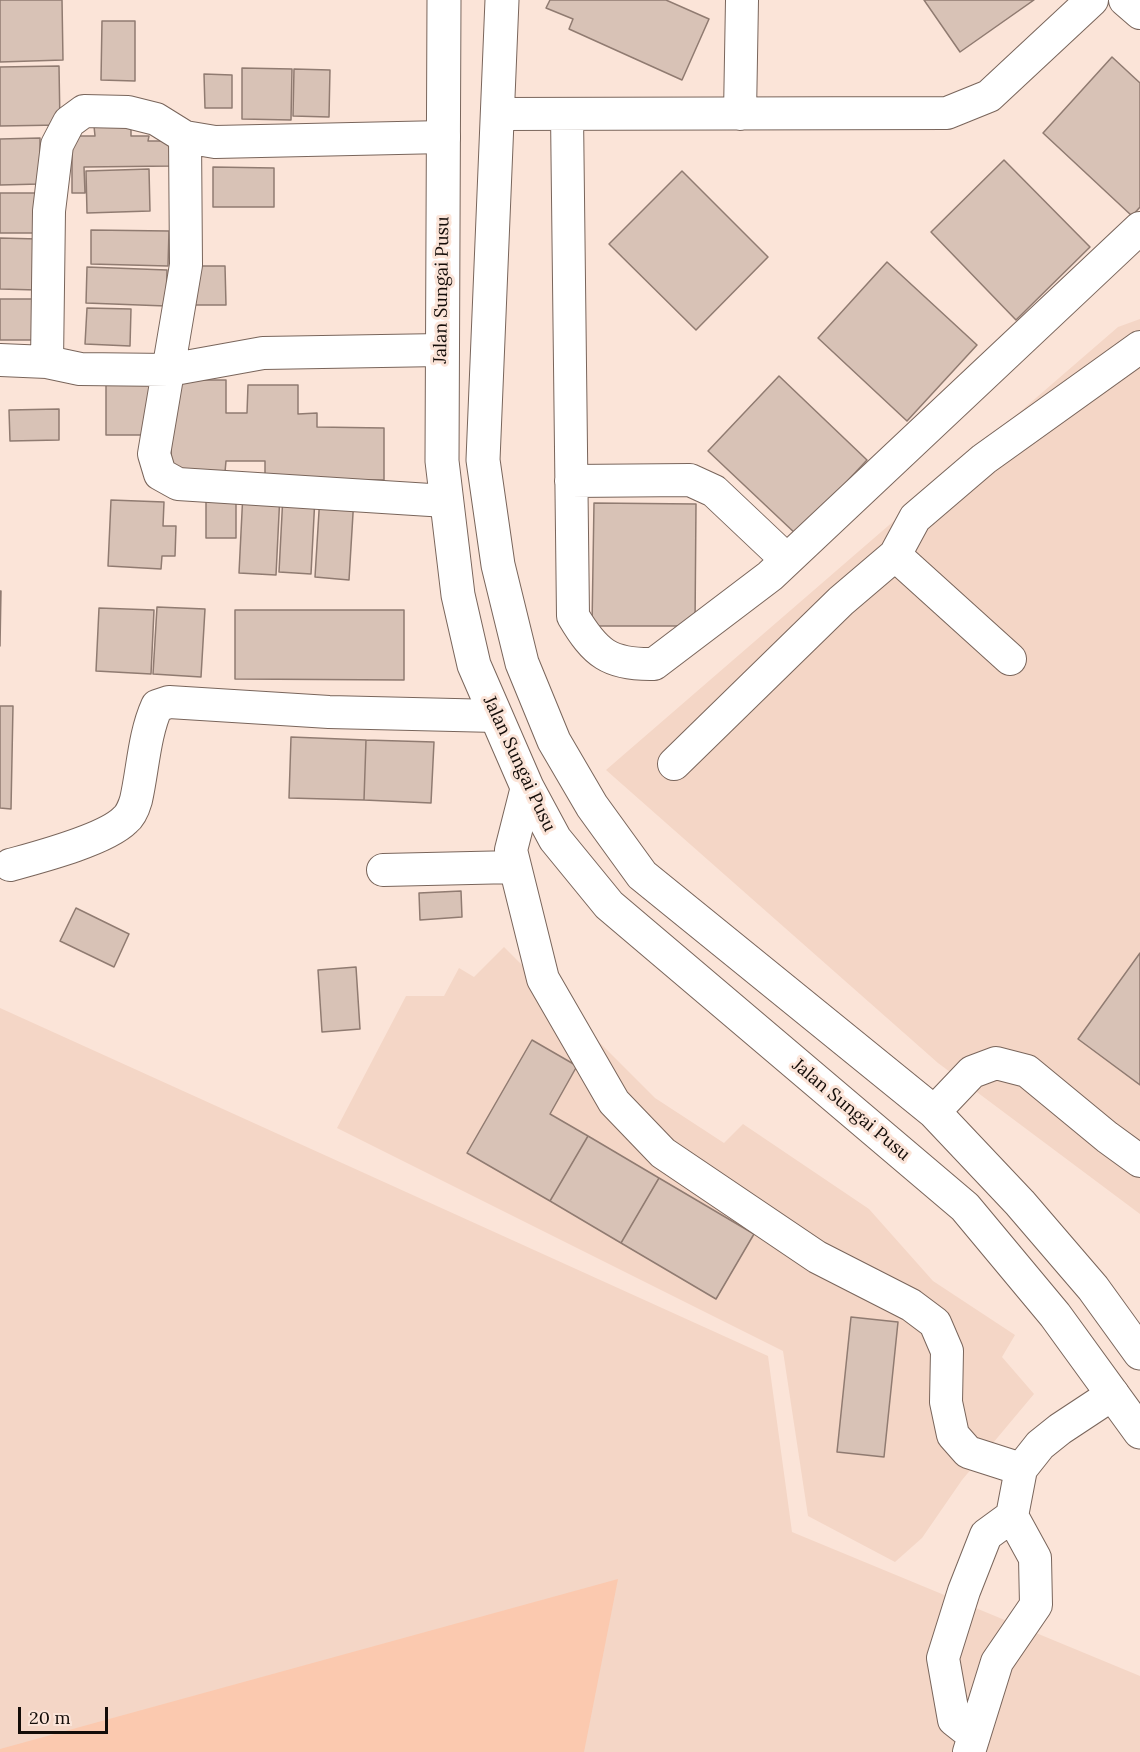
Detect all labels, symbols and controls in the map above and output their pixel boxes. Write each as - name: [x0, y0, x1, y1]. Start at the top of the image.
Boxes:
- street label: Jalan Sungai Pusu: [430, 216, 454, 364]
- street label: Jalan Sungai Pusu: [478, 693, 560, 835]
- street label: Jalan Sungai Pusu: [788, 1054, 914, 1166]
- scale bar: [21, 1695, 111, 1733]
- text: 20 m: [29, 1706, 71, 1729]

